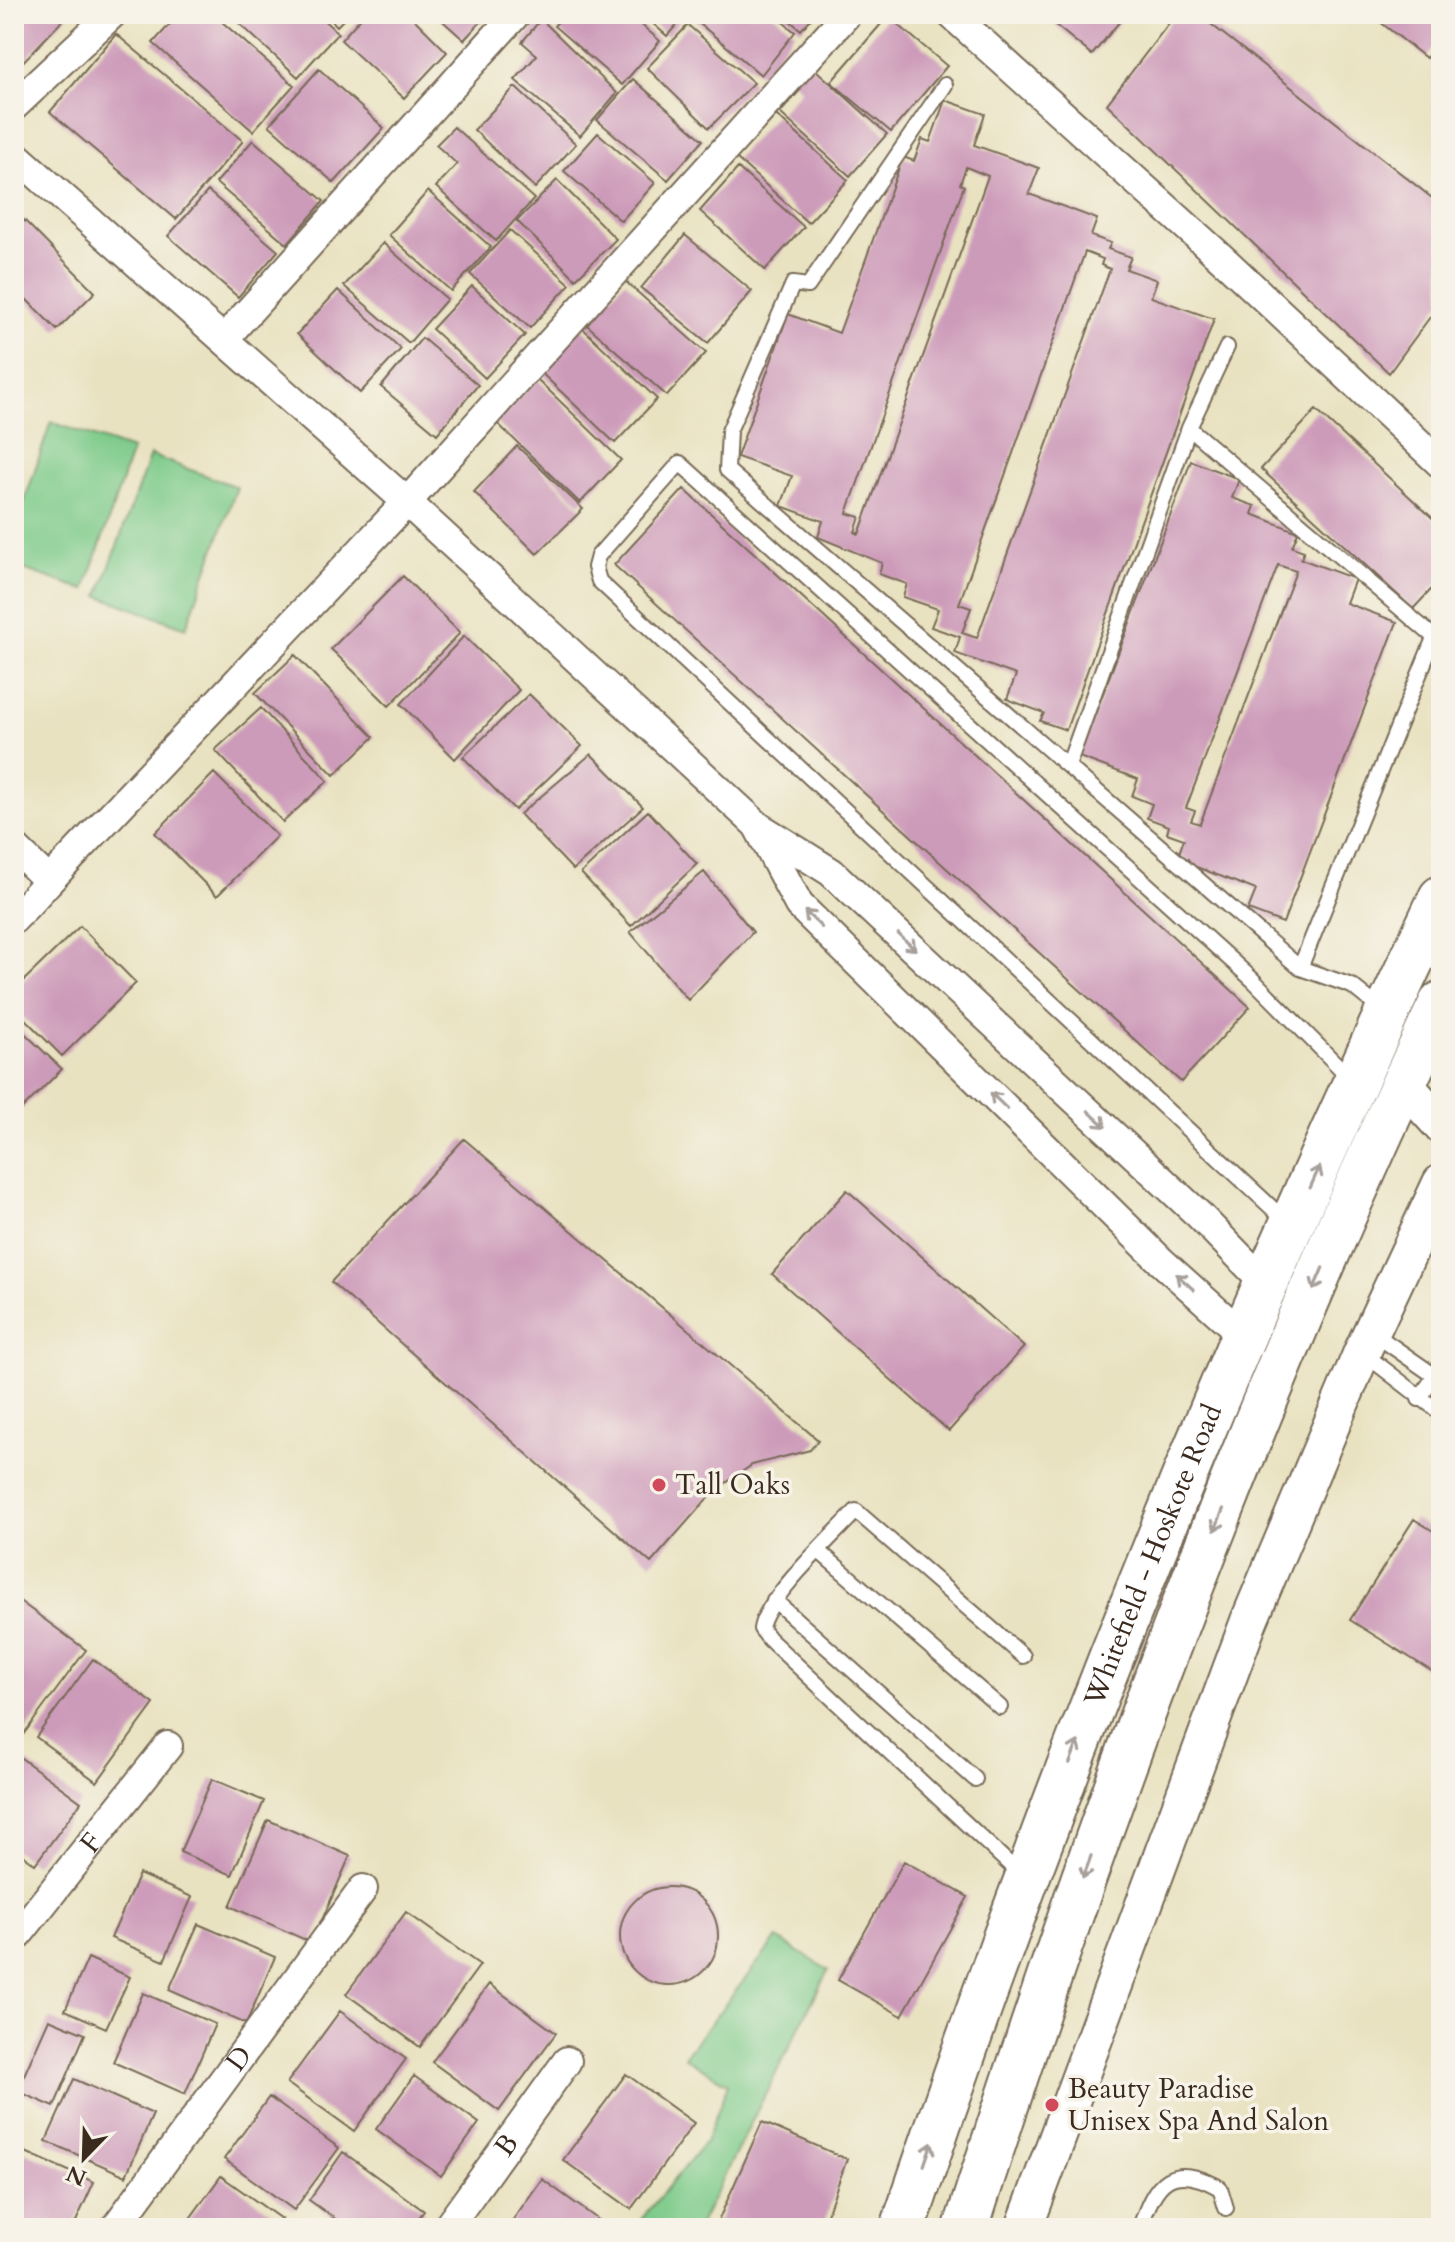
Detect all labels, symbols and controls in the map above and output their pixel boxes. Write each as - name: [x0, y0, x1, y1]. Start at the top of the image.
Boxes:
- one-way arrow: [804, 910, 823, 929]
- one-way arrow: [896, 933, 916, 951]
- one-way arrow: [990, 1092, 1009, 1111]
- one-way arrow: [1087, 1110, 1107, 1129]
- one-way arrow: [1308, 1165, 1323, 1189]
- one-way arrow: [1310, 1267, 1325, 1291]
- one-way arrow: [1175, 1273, 1195, 1292]
- street label: Whitefield - Hoskote Road: [1075, 1398, 1231, 1713]
- place label: Tall Oaks: [675, 1466, 790, 1504]
- marker: Tall Oaks: [650, 1476, 668, 1494]
- one-way arrow: [1211, 1507, 1225, 1532]
- one-way arrow: [1068, 1740, 1082, 1765]
- street label: F: [71, 1825, 111, 1861]
- one-way arrow: [1078, 1855, 1093, 1880]
- street label: D: [217, 2038, 261, 2079]
- place label: Beauty Paradise Unisex Spa And Salon: [1068, 2070, 1329, 2140]
- marker: Beauty Paradise Unisex Spa And Salon: [1043, 2096, 1061, 2114]
- north arrow: [44, 2118, 124, 2198]
- street label: B: [486, 2126, 528, 2164]
- one-way arrow: [921, 2142, 936, 2167]
- text: N: [62, 2158, 91, 2193]

